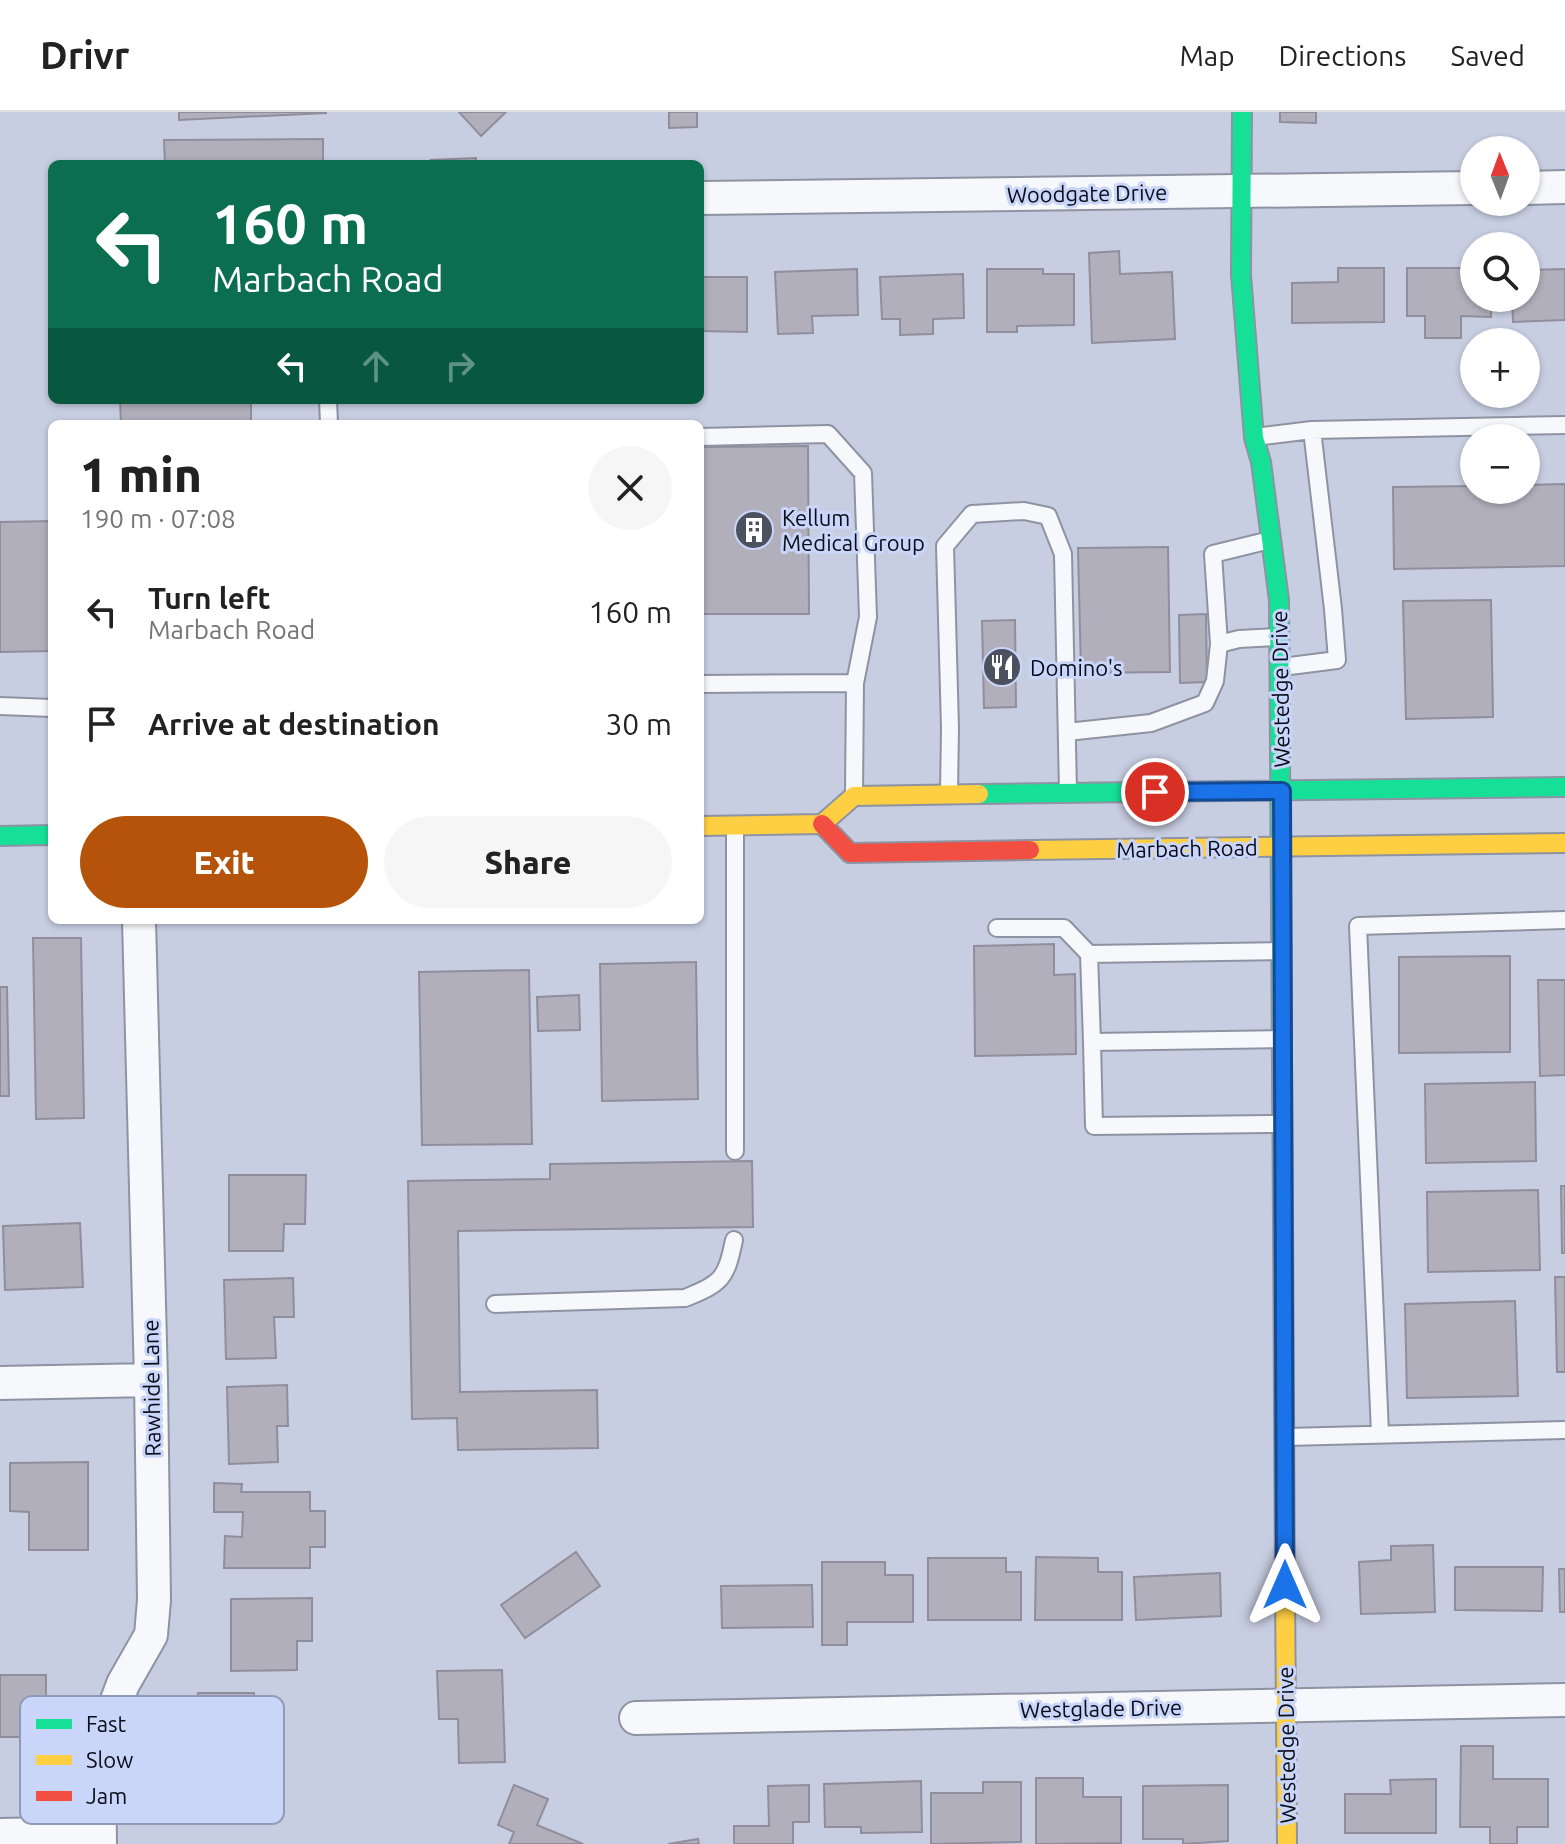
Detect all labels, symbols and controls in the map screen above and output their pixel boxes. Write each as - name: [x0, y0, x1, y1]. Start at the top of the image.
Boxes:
- text: Drivr: [40, 34, 129, 76]
- text: Map: [1179, 40, 1235, 71]
- text: Directions: [1279, 40, 1406, 71]
- text: Saved: [1450, 40, 1525, 71]
- north arrow: [1460, 136, 1540, 216]
- map controls: [1460, 136, 1540, 504]
- street label: Woodgate Drive: [1007, 179, 1167, 207]
- icon: left: [80, 192, 184, 296]
- text: 160 m: [212, 192, 368, 255]
- button: search: [1460, 232, 1540, 312]
- text: Marbach Road: [212, 258, 444, 299]
- button: +: [1460, 328, 1540, 408]
- icon: left: [270, 344, 314, 388]
- icon: ahead: [354, 344, 398, 388]
- icon: right: [438, 344, 482, 388]
- button: −: [1460, 424, 1540, 504]
- button: close: [588, 446, 672, 530]
- text: 1 min: [80, 447, 202, 501]
- text: 190 m · 07:08: [80, 504, 236, 533]
- place label: Kellum Medical Group: [782, 505, 925, 555]
- building icon: Kellum Medical Group: [733, 509, 775, 551]
- text: Turn left: [148, 581, 270, 615]
- icon: left: [80, 590, 124, 634]
- text: 160 m: [588, 595, 672, 629]
- street label: Westedge Drive: [1266, 610, 1294, 768]
- text: Marbach Road: [148, 615, 315, 644]
- restaurant icon: Domino's: [981, 646, 1023, 688]
- place label: Domino's: [1030, 655, 1123, 680]
- icon: arrive: [80, 702, 124, 746]
- text: Arrive at destination: [148, 707, 440, 741]
- text: 30 m: [605, 707, 672, 741]
- pin: [1121, 758, 1189, 826]
- icon: arrive: [1133, 770, 1177, 814]
- button: Exit: [80, 816, 368, 908]
- button: Share: [384, 816, 672, 908]
- street label: Marbach Road: [1116, 834, 1258, 862]
- street label: Rawhide Lane: [137, 1319, 165, 1457]
- position arrow: [1243, 1543, 1327, 1627]
- street label: Westedge Drive: [1272, 1666, 1300, 1824]
- street label: Westglade Drive: [1020, 1694, 1182, 1722]
- legend: [20, 1696, 284, 1824]
- text: Fast: [86, 1711, 127, 1736]
- text: Slow: [86, 1747, 133, 1772]
- text: Jam: [86, 1783, 127, 1808]

